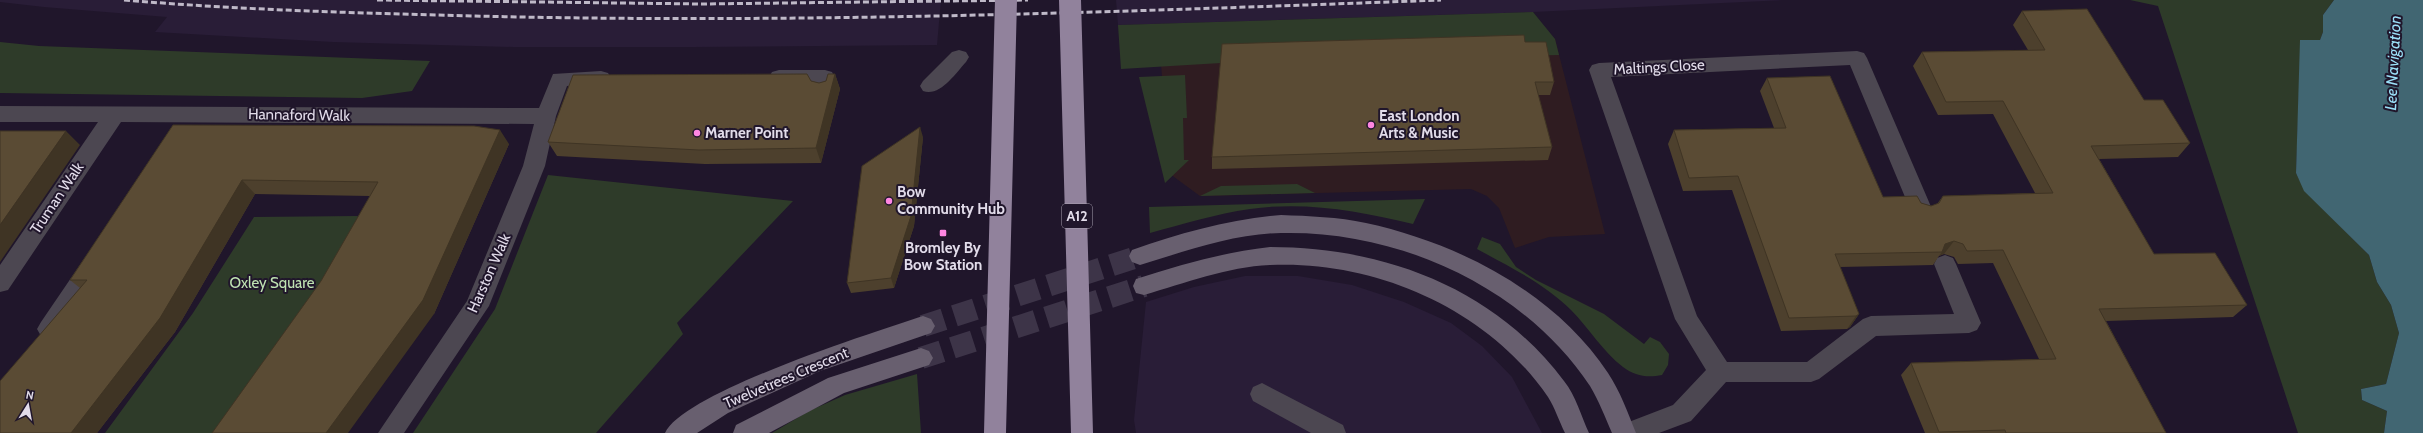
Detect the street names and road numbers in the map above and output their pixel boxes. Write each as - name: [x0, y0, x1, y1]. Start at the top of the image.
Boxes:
- street label: Maltings Close: [1613, 56, 1705, 78]
- street label: Hannaford Walk: [248, 105, 350, 125]
- street label: Truman Walk: [26, 159, 88, 237]
- road number: A12: [1062, 204, 1092, 228]
- street label: Harston Walk: [464, 230, 515, 315]
- street label: Twelvetrees Crescent: [721, 344, 851, 412]

